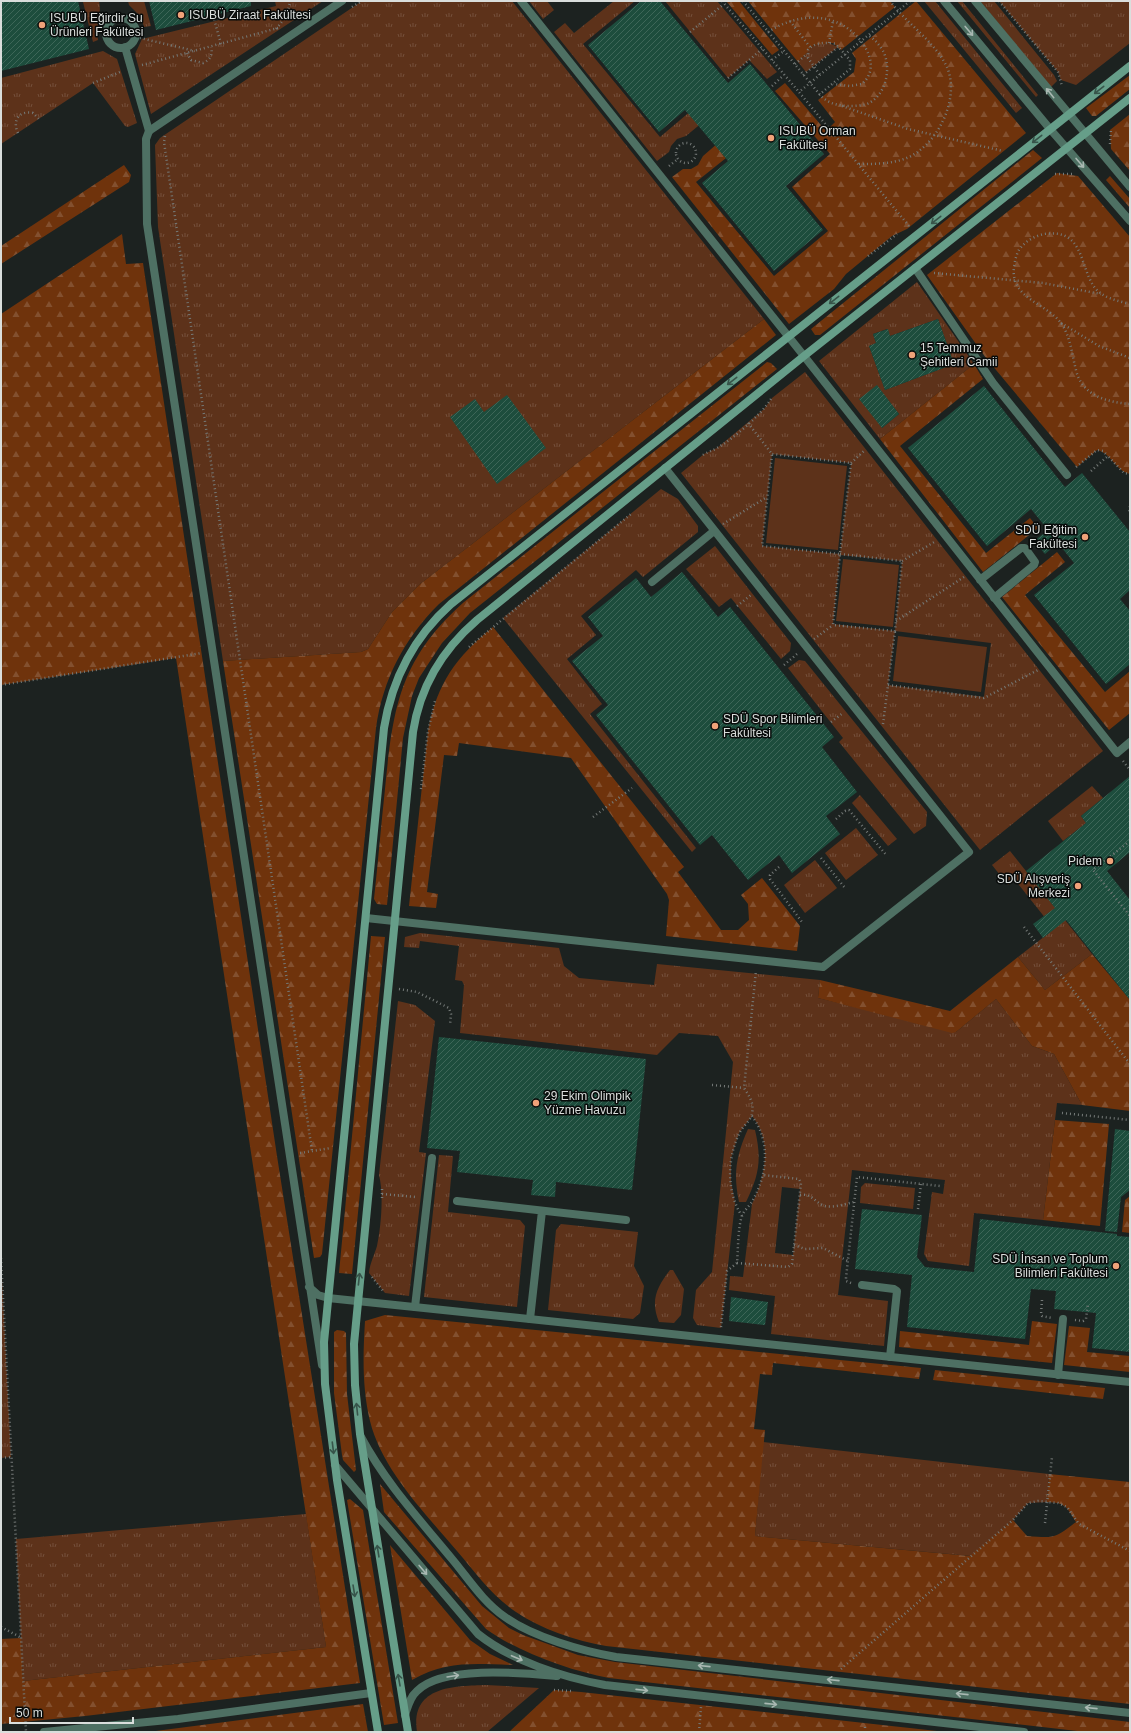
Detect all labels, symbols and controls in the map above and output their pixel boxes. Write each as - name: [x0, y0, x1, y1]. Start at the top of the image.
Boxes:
- place label: ISUBÜ Ziraat Fakültesi: [189, 8, 311, 22]
- marker: ISUBÜ Ziraat Fakültesi: [176, 10, 186, 20]
- place label: ISUBÜ Eğirdir Su Ürünleri Fakültesi: [50, 11, 143, 39]
- marker: ISUBÜ Eğirdir Su Ürünleri Fakültesi: [37, 20, 47, 30]
- one-way arrow: [964, 26, 973, 36]
- one-way arrow: [1094, 86, 1105, 95]
- one-way arrow: [1046, 88, 1055, 98]
- place label: ISUBÜ Orman Fakültesi: [779, 124, 856, 152]
- marker: ISUBÜ Orman Fakültesi: [766, 133, 776, 143]
- one-way arrow: [1032, 135, 1043, 143]
- one-way arrow: [1075, 158, 1084, 168]
- one-way arrow: [930, 215, 941, 224]
- one-way arrow: [828, 296, 839, 305]
- place label: 15 Temmuz Şehitleri Camii: [920, 341, 997, 369]
- marker: 15 Temmuz Şehitleri Camii: [907, 350, 917, 360]
- one-way arrow: [726, 377, 737, 385]
- place label: SDÜ Eğitim Fakültesi: [1015, 523, 1077, 551]
- marker: SDÜ Eğitim Fakültesi: [1080, 532, 1090, 542]
- place label: SDÜ Spor Bilimleri Fakültesi: [723, 712, 822, 740]
- marker: SDÜ Spor Bilimleri Fakültesi: [710, 721, 720, 731]
- place label: Pidem: [1068, 854, 1102, 868]
- marker: Pidem: [1105, 856, 1115, 866]
- place label: SDÜ Alışveriş Merkezi: [997, 872, 1070, 900]
- marker: SDÜ Alışveriş Merkezi: [1073, 881, 1083, 891]
- place label: 29 Ekim Olimpik Yüzme Havuzu: [544, 1089, 632, 1117]
- marker: 29 Ekim Olimpik Yüzme Havuzu: [531, 1098, 541, 1108]
- place label: SDÜ İnsan ve Toplum Bilimleri Fakültesi: [992, 1252, 1108, 1280]
- marker: SDÜ İnsan ve Toplum Bilimleri Fakültesi: [1111, 1261, 1121, 1271]
- one-way arrow: [355, 1273, 363, 1286]
- one-way arrow: [354, 1403, 361, 1416]
- one-way arrow: [329, 1441, 337, 1454]
- one-way arrow: [374, 1545, 382, 1558]
- one-way arrow: [419, 1565, 428, 1576]
- one-way arrow: [350, 1584, 358, 1597]
- one-way arrow: [511, 1654, 523, 1662]
- one-way arrow: [697, 1662, 710, 1670]
- one-way arrow: [446, 1672, 459, 1680]
- one-way arrow: [395, 1674, 403, 1687]
- one-way arrow: [827, 1676, 840, 1684]
- one-way arrow: [635, 1686, 648, 1694]
- one-way arrow: [956, 1691, 969, 1698]
- scale bar: [10, 1699, 133, 1725]
- one-way arrow: [765, 1700, 778, 1708]
- one-way arrow: [1085, 1705, 1098, 1712]
- text: 50 m: [16, 1706, 43, 1720]

